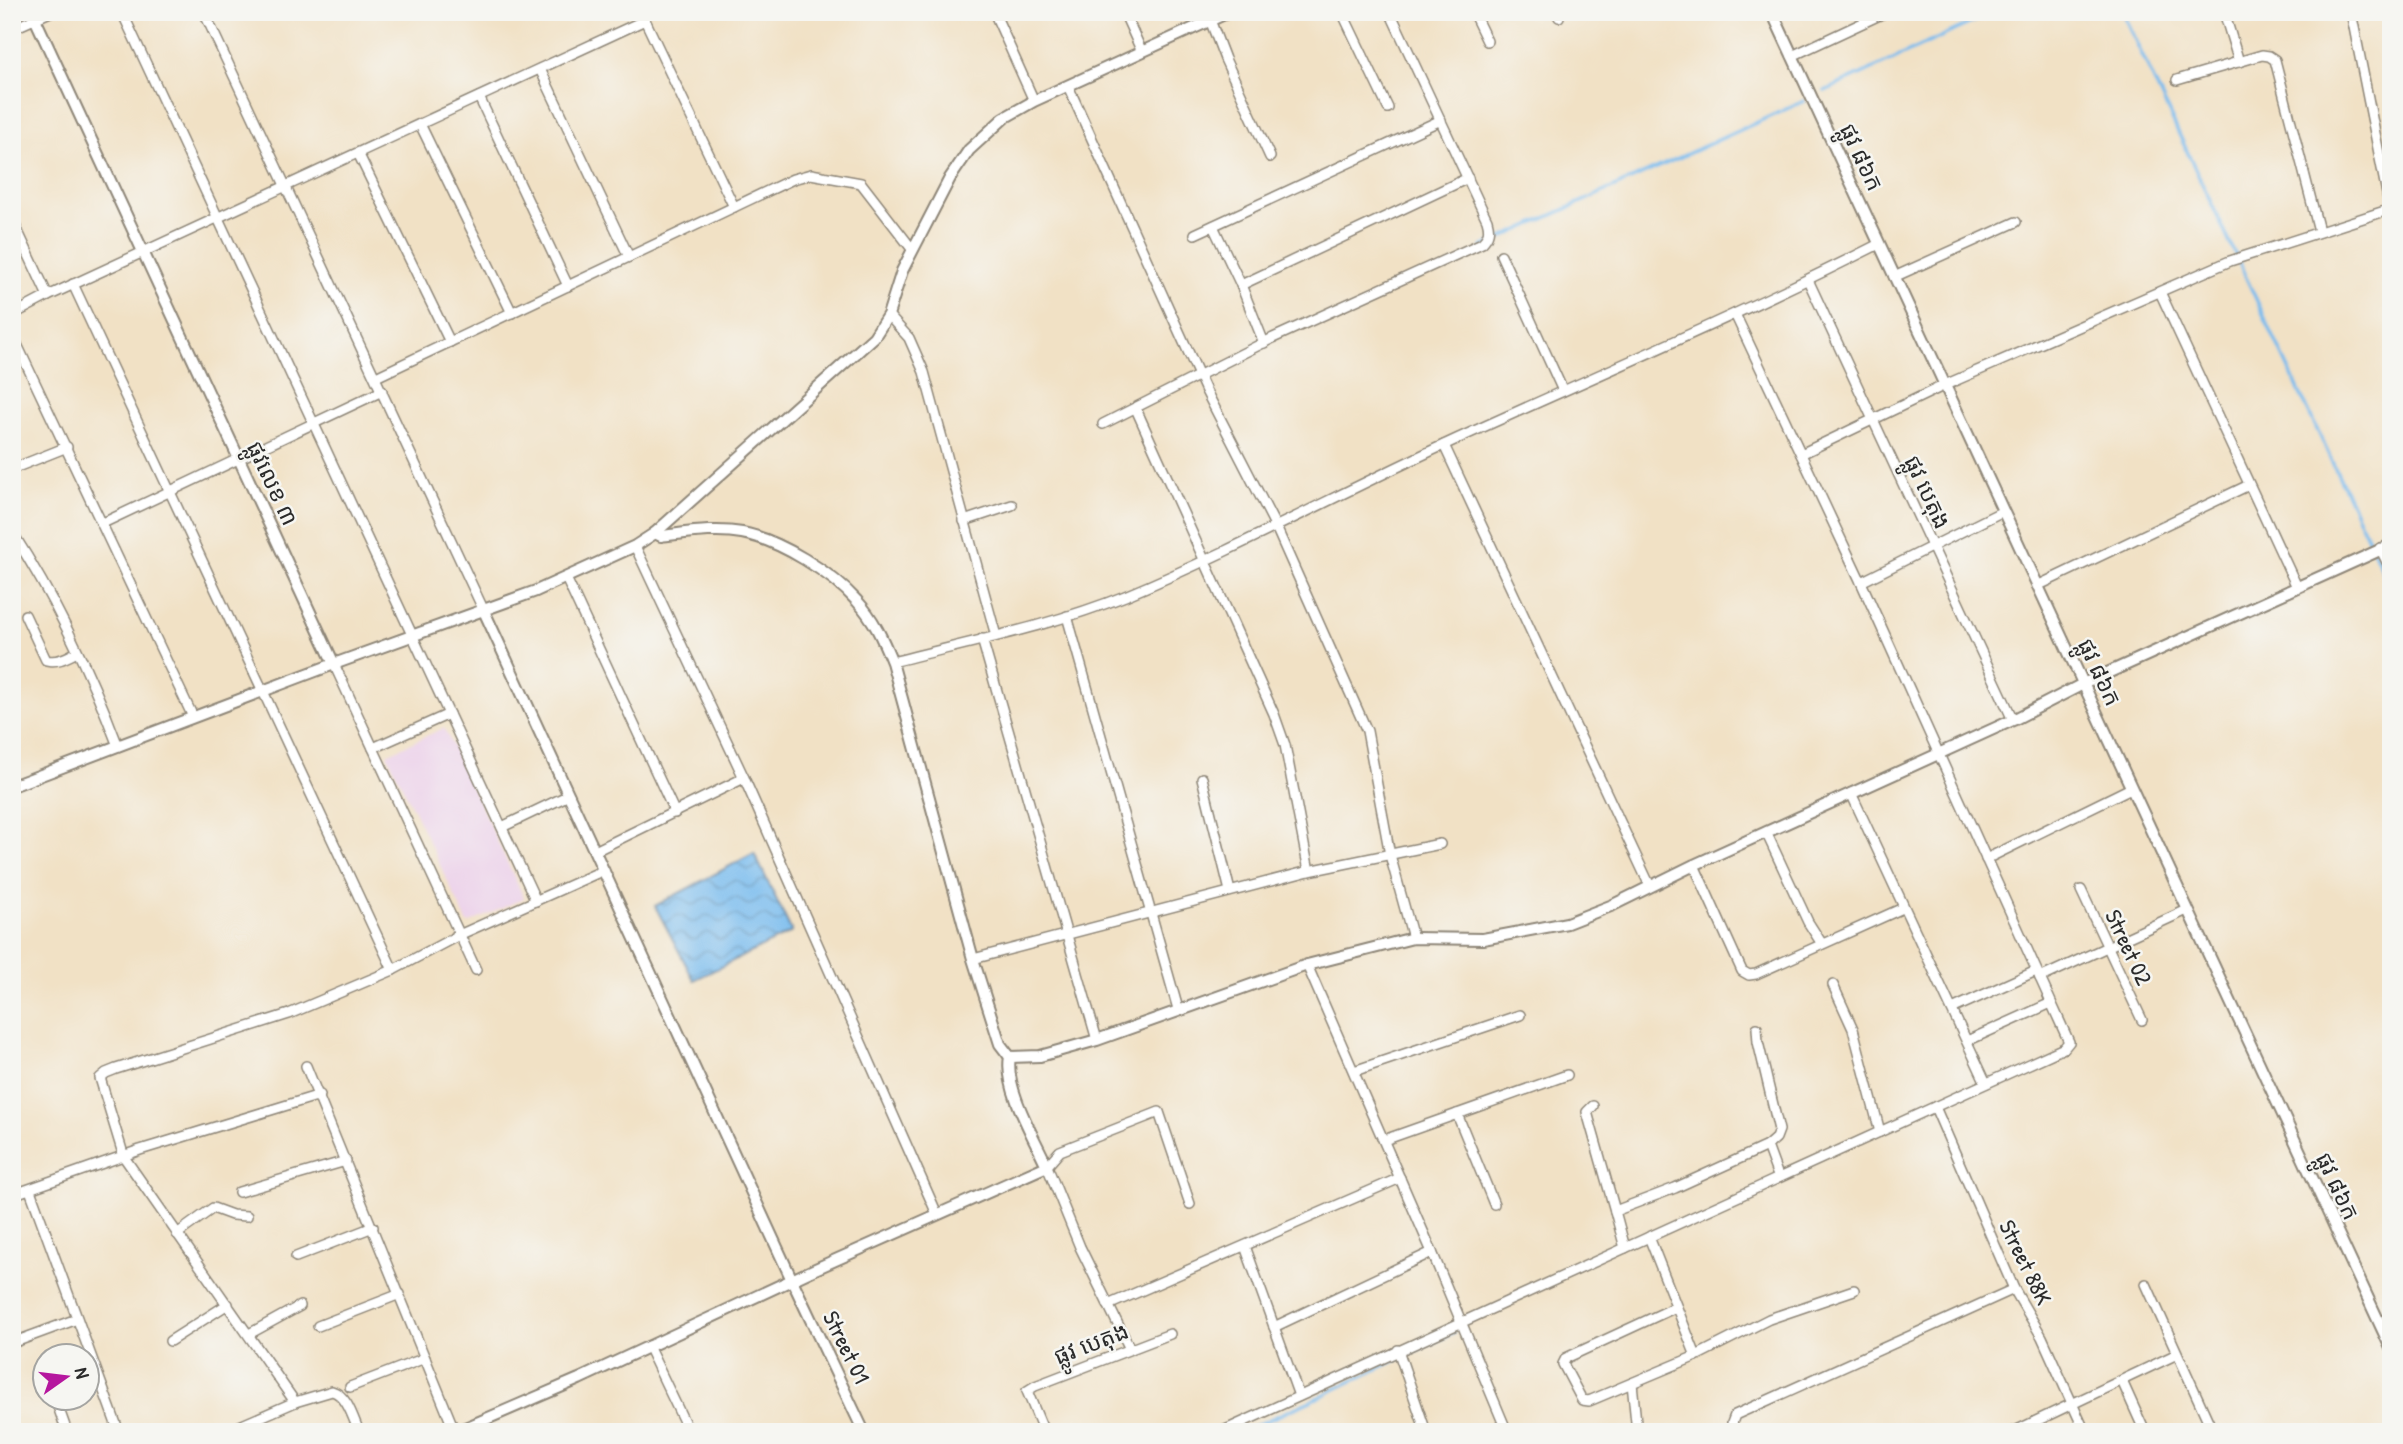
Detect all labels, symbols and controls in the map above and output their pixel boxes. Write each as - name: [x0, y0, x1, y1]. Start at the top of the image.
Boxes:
- street label: ផ្លូវ ៨៦ក: [1827, 118, 1891, 199]
- street label: ផ្លូវលេខ ៣: [234, 436, 306, 533]
- street label: ផ្លូវ បេតុង: [1891, 450, 1958, 537]
- street label: ផ្លូវ ៨៦ក: [2065, 633, 2129, 714]
- street label: Street 02: [2098, 904, 2160, 990]
- street label: ផ្លូវ ៨៦ក: [2303, 1147, 2367, 1228]
- street label: Street 88K: [1992, 1214, 2060, 1310]
- street label: Street 01: [816, 1305, 878, 1389]
- street label: ផ្លូវ បេតុង: [1049, 1315, 1135, 1378]
- north arrow: [32, 1342, 102, 1412]
- text: N: [69, 1365, 96, 1381]

